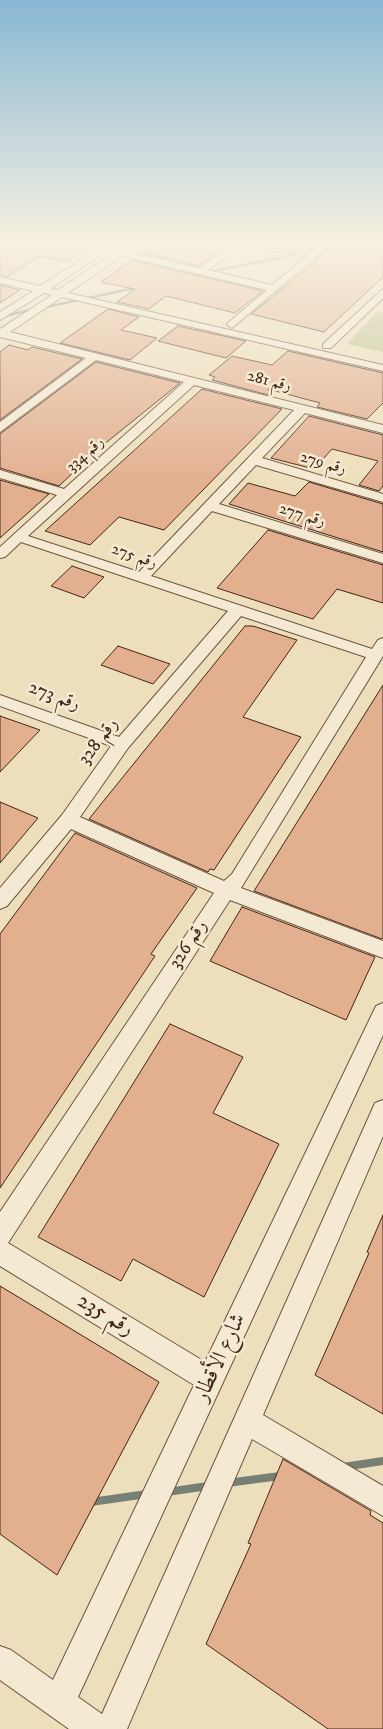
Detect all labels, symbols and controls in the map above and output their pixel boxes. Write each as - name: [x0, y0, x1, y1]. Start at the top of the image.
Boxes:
- street label: رقم 281: [245, 367, 293, 397]
- street label: رقم 334: [63, 433, 109, 477]
- street label: رقم 279: [298, 448, 348, 480]
- street label: رقم 277: [277, 500, 327, 532]
- street label: رقم 275: [109, 540, 159, 574]
- street label: رقم 273: [25, 677, 83, 717]
- street label: رقم 328: [74, 714, 124, 770]
- street label: رقم 326: [165, 916, 213, 974]
- street label: رقم 235: [72, 1289, 138, 1343]
- street label: شارع الأقطار: [189, 1310, 253, 1406]

